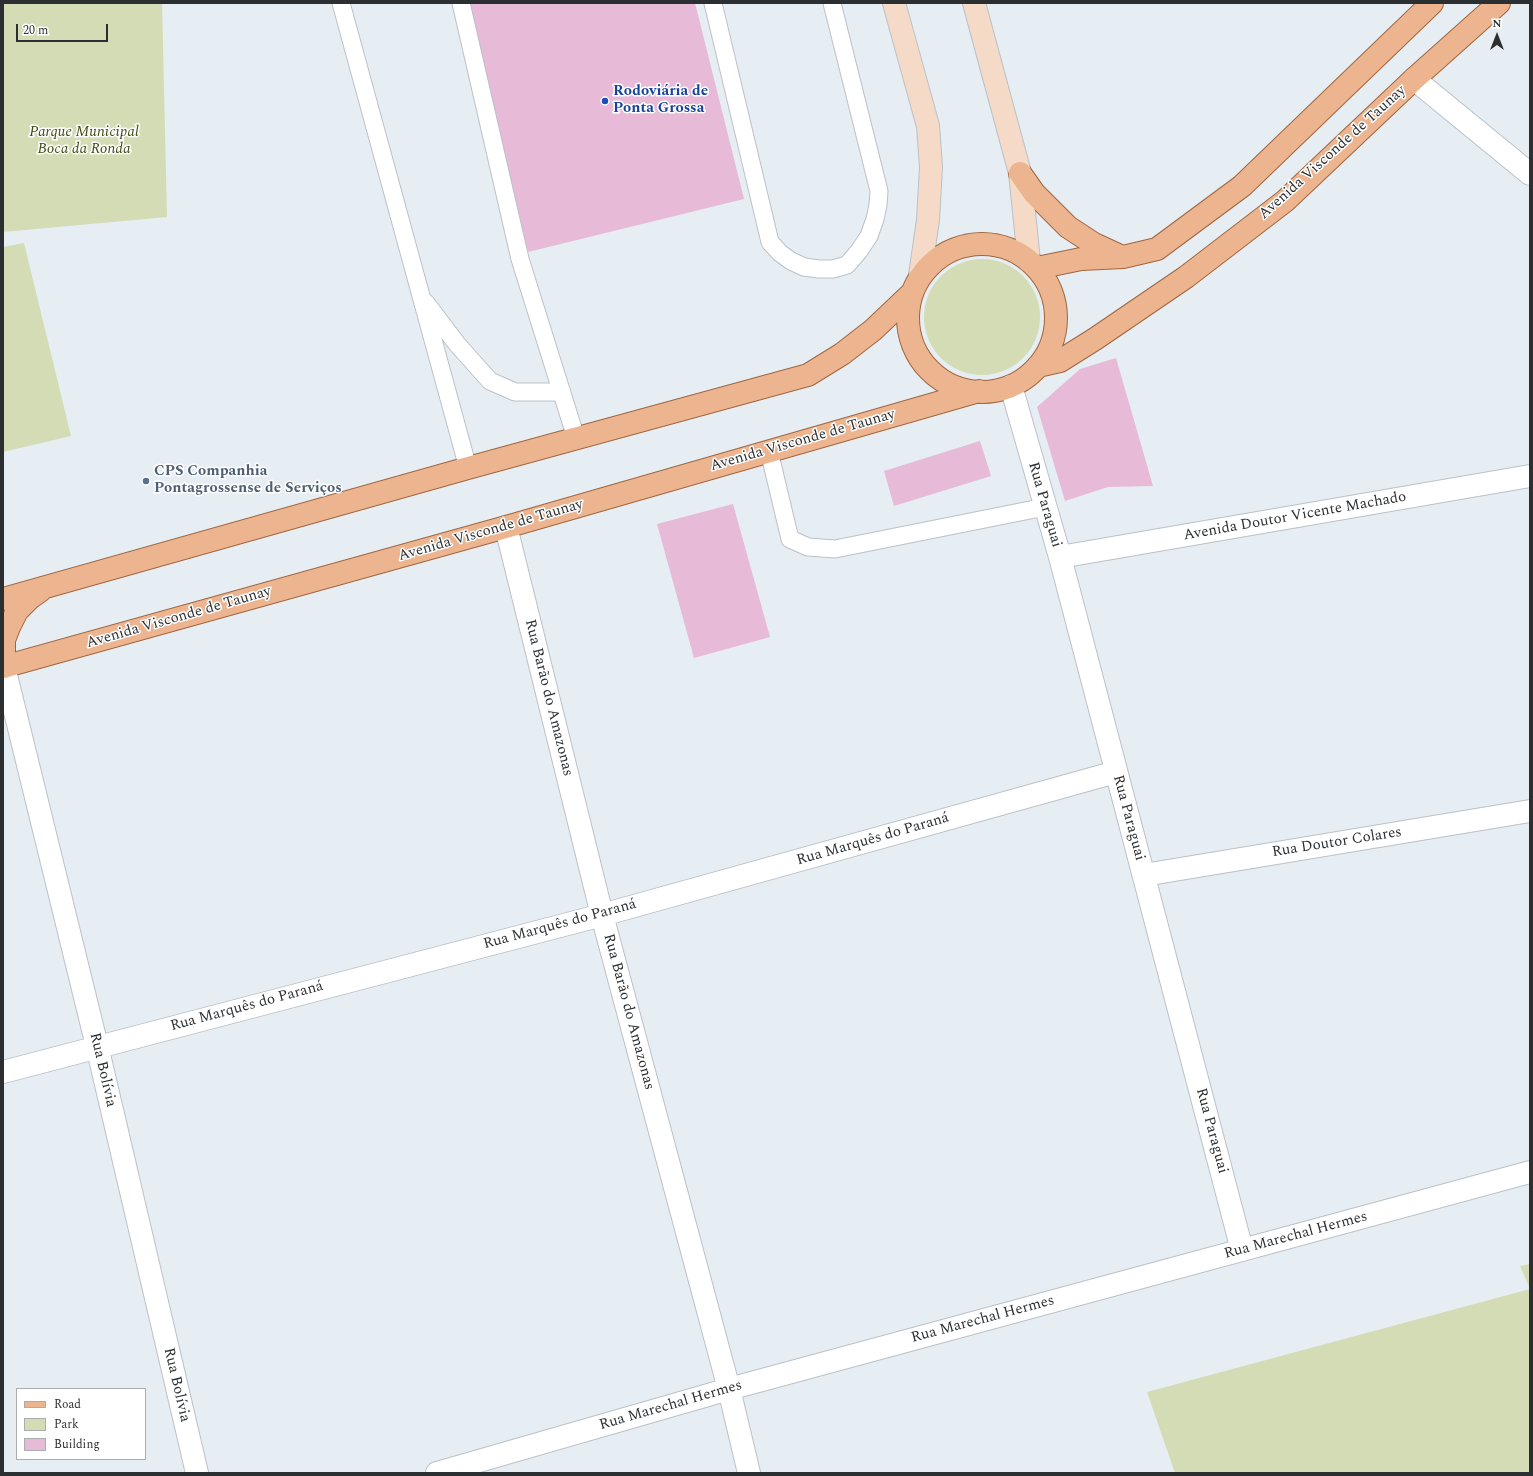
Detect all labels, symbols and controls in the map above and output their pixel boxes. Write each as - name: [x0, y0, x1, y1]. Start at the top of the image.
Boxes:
- text: N: [1493, 15, 1501, 32]
- scale bar: [18, 16, 110, 42]
- north arrow: [1477, 16, 1517, 56]
- text: 20 m: [23, 21, 48, 40]
- street label: Avenida Visconde de Taunay: [1256, 82, 1410, 224]
- place label: Rodoviária de Ponta Grossa: [613, 83, 708, 118]
- marker: Rodoviária de Ponta Grossa: [600, 96, 610, 106]
- park label: Parque Municipal Boca da Ronda: [29, 124, 139, 159]
- street label: Avenida Visconde de Taunay: [709, 406, 897, 476]
- street label: Rua Paraguai: [1023, 460, 1065, 550]
- place label: CPS Companhia Pontagrossense de Serviços: [154, 463, 342, 498]
- marker: CPS Companhia Pontagrossense de Serviços: [141, 476, 151, 486]
- street label: Avenida Doutor Vicente Machado: [1182, 489, 1408, 545]
- street label: Avenida Visconde de Taunay: [397, 496, 585, 566]
- street label: Avenida Visconde de Taunay: [85, 583, 273, 653]
- street label: Rua Barão do Amazonas: [520, 618, 576, 778]
- street label: Rua Paraguai: [1108, 773, 1148, 863]
- street label: Rua Marquês do Paraná: [795, 810, 951, 870]
- street label: Rua Doutor Colares: [1271, 824, 1403, 862]
- street label: Rua Marquês do Paraná: [482, 896, 638, 954]
- street label: Rua Barão do Amazonas: [598, 932, 658, 1092]
- street label: Rua Marquês do Paraná: [169, 978, 325, 1036]
- street label: Rua Bolívia: [85, 1031, 119, 1109]
- street label: Rua Paraguai: [1191, 1086, 1231, 1176]
- street label: Rua Marechal Hermes: [1222, 1208, 1370, 1264]
- street label: Rua Marechal Hermes: [909, 1292, 1057, 1348]
- street label: Rua Bolívia: [159, 1346, 193, 1424]
- street label: Rua Marechal Hermes: [598, 1377, 744, 1435]
- legend: [16, 1388, 146, 1460]
- text: Road: [54, 1395, 81, 1414]
- text: Park: [54, 1415, 79, 1434]
- text: Building: [54, 1435, 100, 1454]

